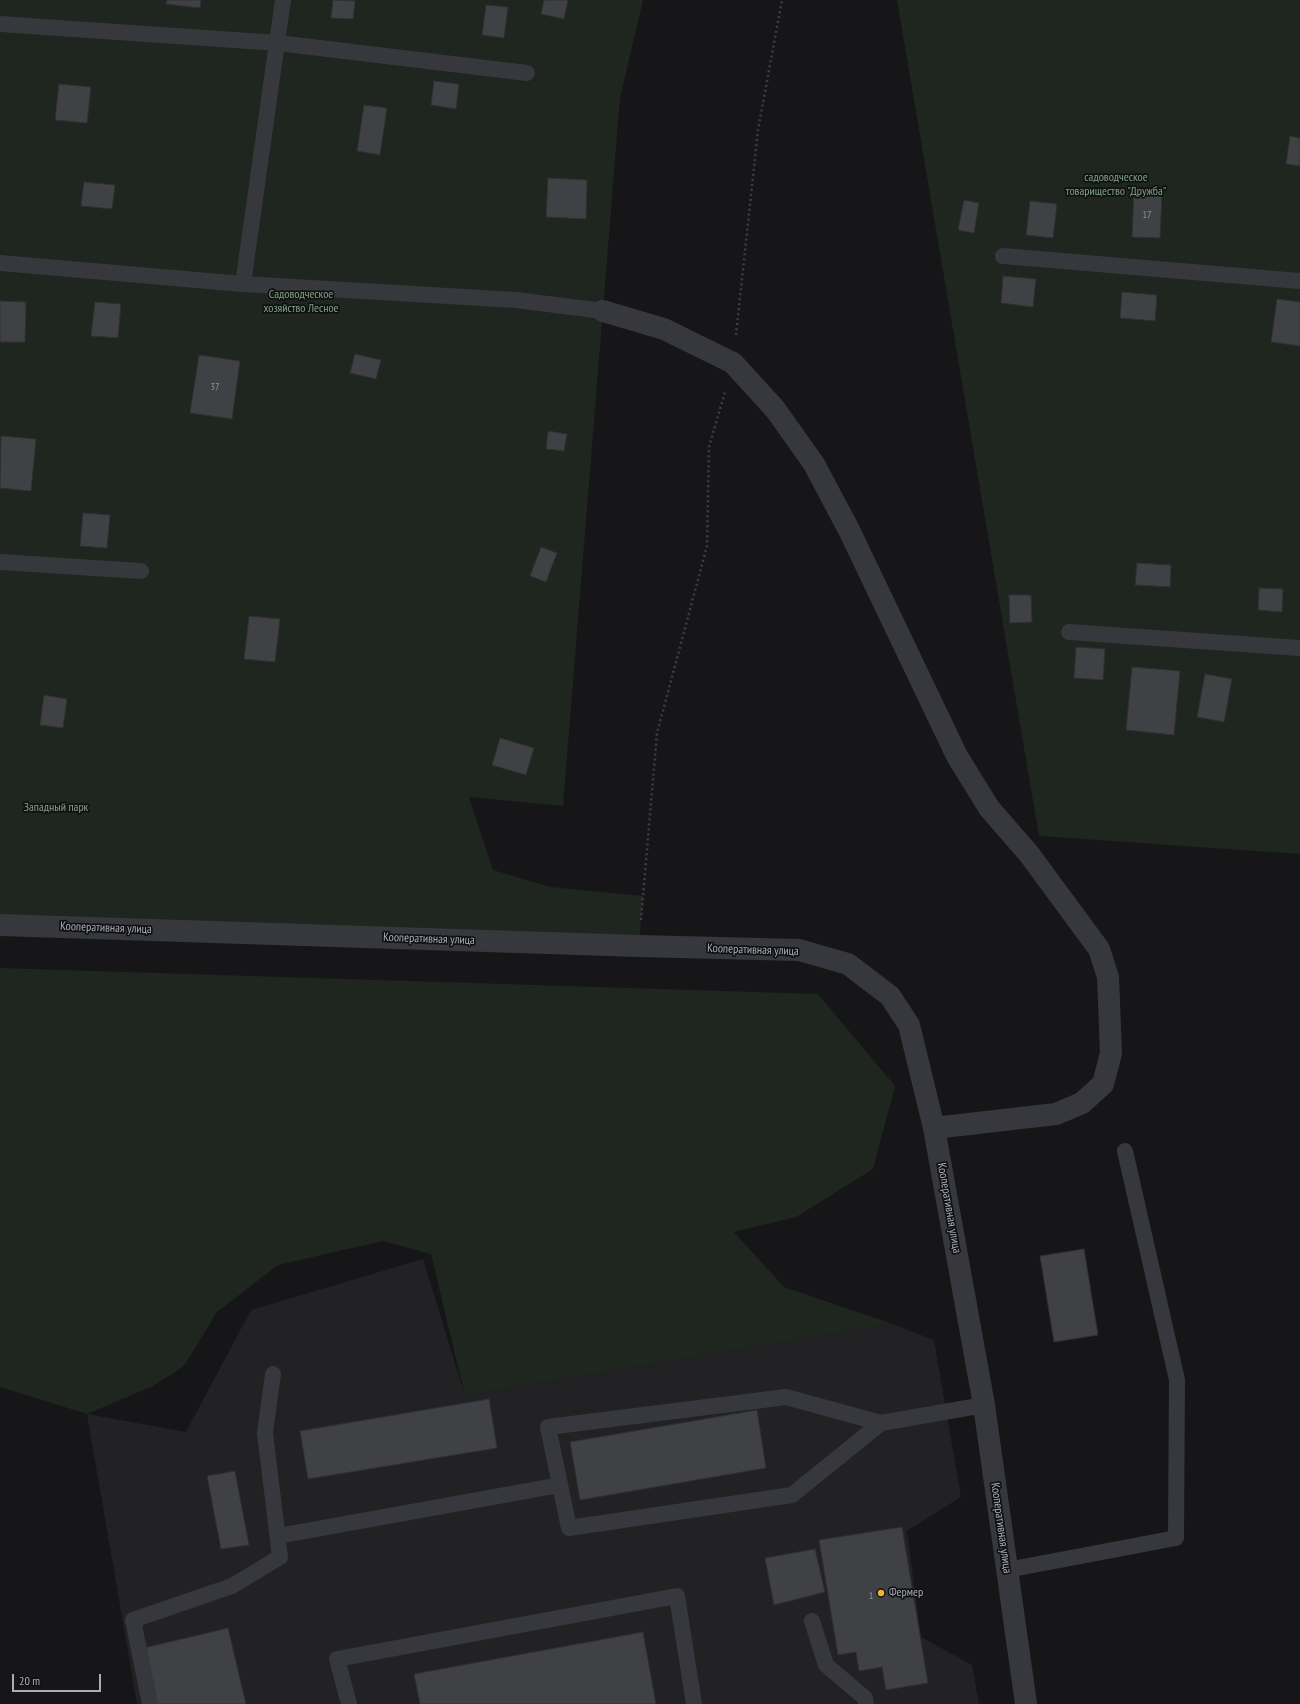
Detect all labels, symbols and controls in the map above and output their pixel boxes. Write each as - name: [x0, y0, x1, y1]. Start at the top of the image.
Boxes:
- park label: садоводческое товарищество "Дружба": [1066, 171, 1166, 199]
- house number: 17: [1143, 209, 1151, 221]
- park label: Садоводческое хозяйство Лесное: [263, 288, 339, 316]
- house number: 37: [211, 381, 219, 393]
- park label: Западный парк: [24, 801, 88, 815]
- street label: Кооперативная улица: [60, 919, 152, 937]
- street label: Кооперативная улица: [383, 930, 475, 948]
- street label: Кооперативная улица: [707, 941, 799, 959]
- street label: Кооперативная улица: [934, 1162, 964, 1254]
- street label: Кооперативная улица: [987, 1482, 1015, 1574]
- place label: Фермер: [889, 1586, 923, 1600]
- marker: Фермер: [876, 1588, 886, 1598]
- house number: 1: [869, 1590, 873, 1602]
- scale bar: [14, 1666, 103, 1692]
- text: 20 m: [19, 1673, 40, 1688]

